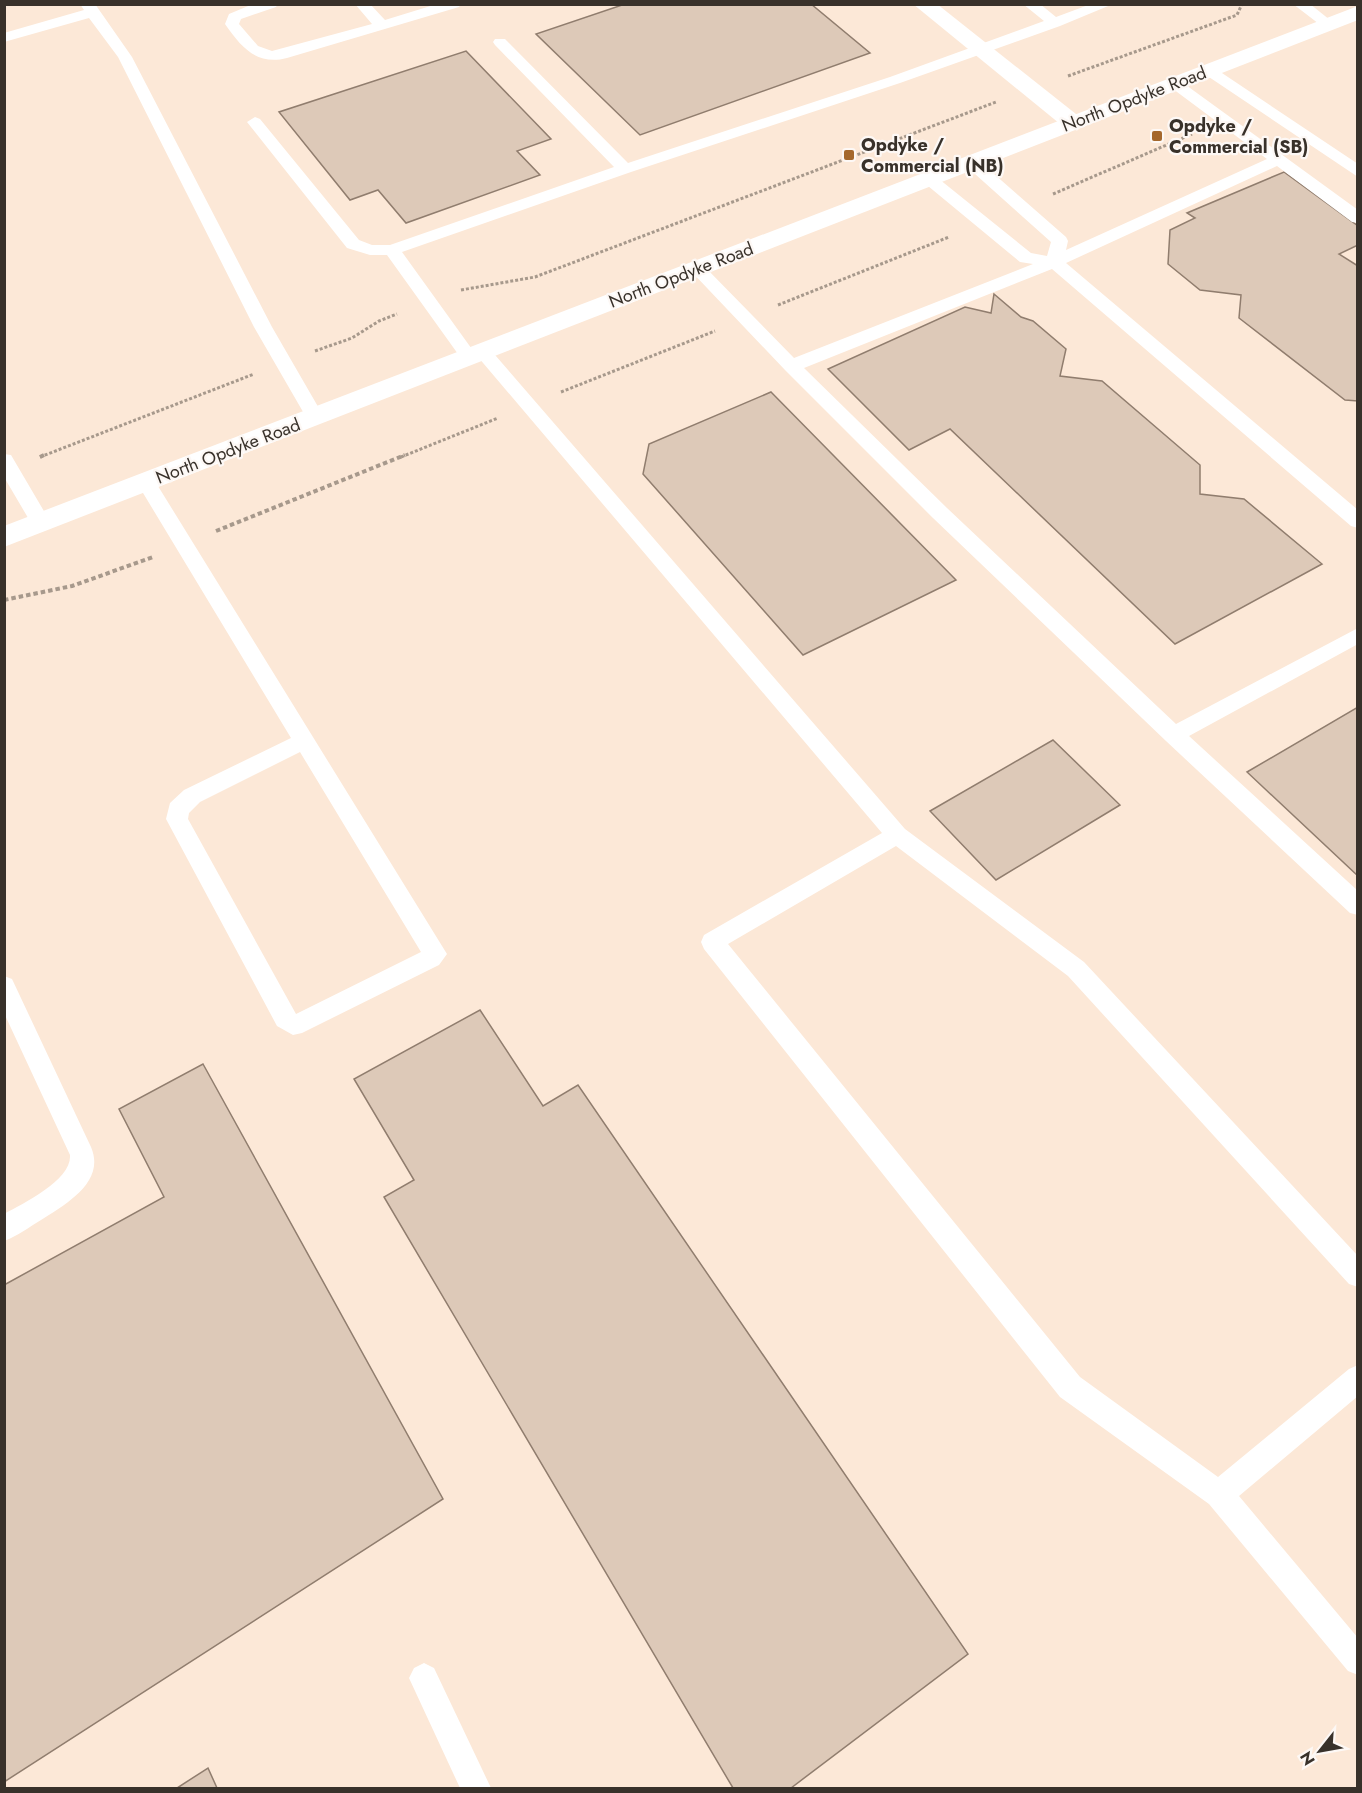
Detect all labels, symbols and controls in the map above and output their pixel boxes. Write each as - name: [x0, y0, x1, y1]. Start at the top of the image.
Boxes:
- street label: North Opdyke Road: [1058, 59, 1210, 139]
- place label: Opdyke / Commercial (SB): [1169, 113, 1309, 160]
- marker: Opdyke / Commercial (SB): [1150, 129, 1164, 143]
- place label: Opdyke / Commercial (NB): [861, 132, 1004, 179]
- marker: Opdyke / Commercial (NB): [842, 148, 856, 162]
- street label: North Opdyke Road: [605, 235, 757, 315]
- street label: North Opdyke Road: [152, 411, 304, 491]
- north arrow: [1290, 1721, 1350, 1781]
- text: N: [1294, 1747, 1321, 1770]

